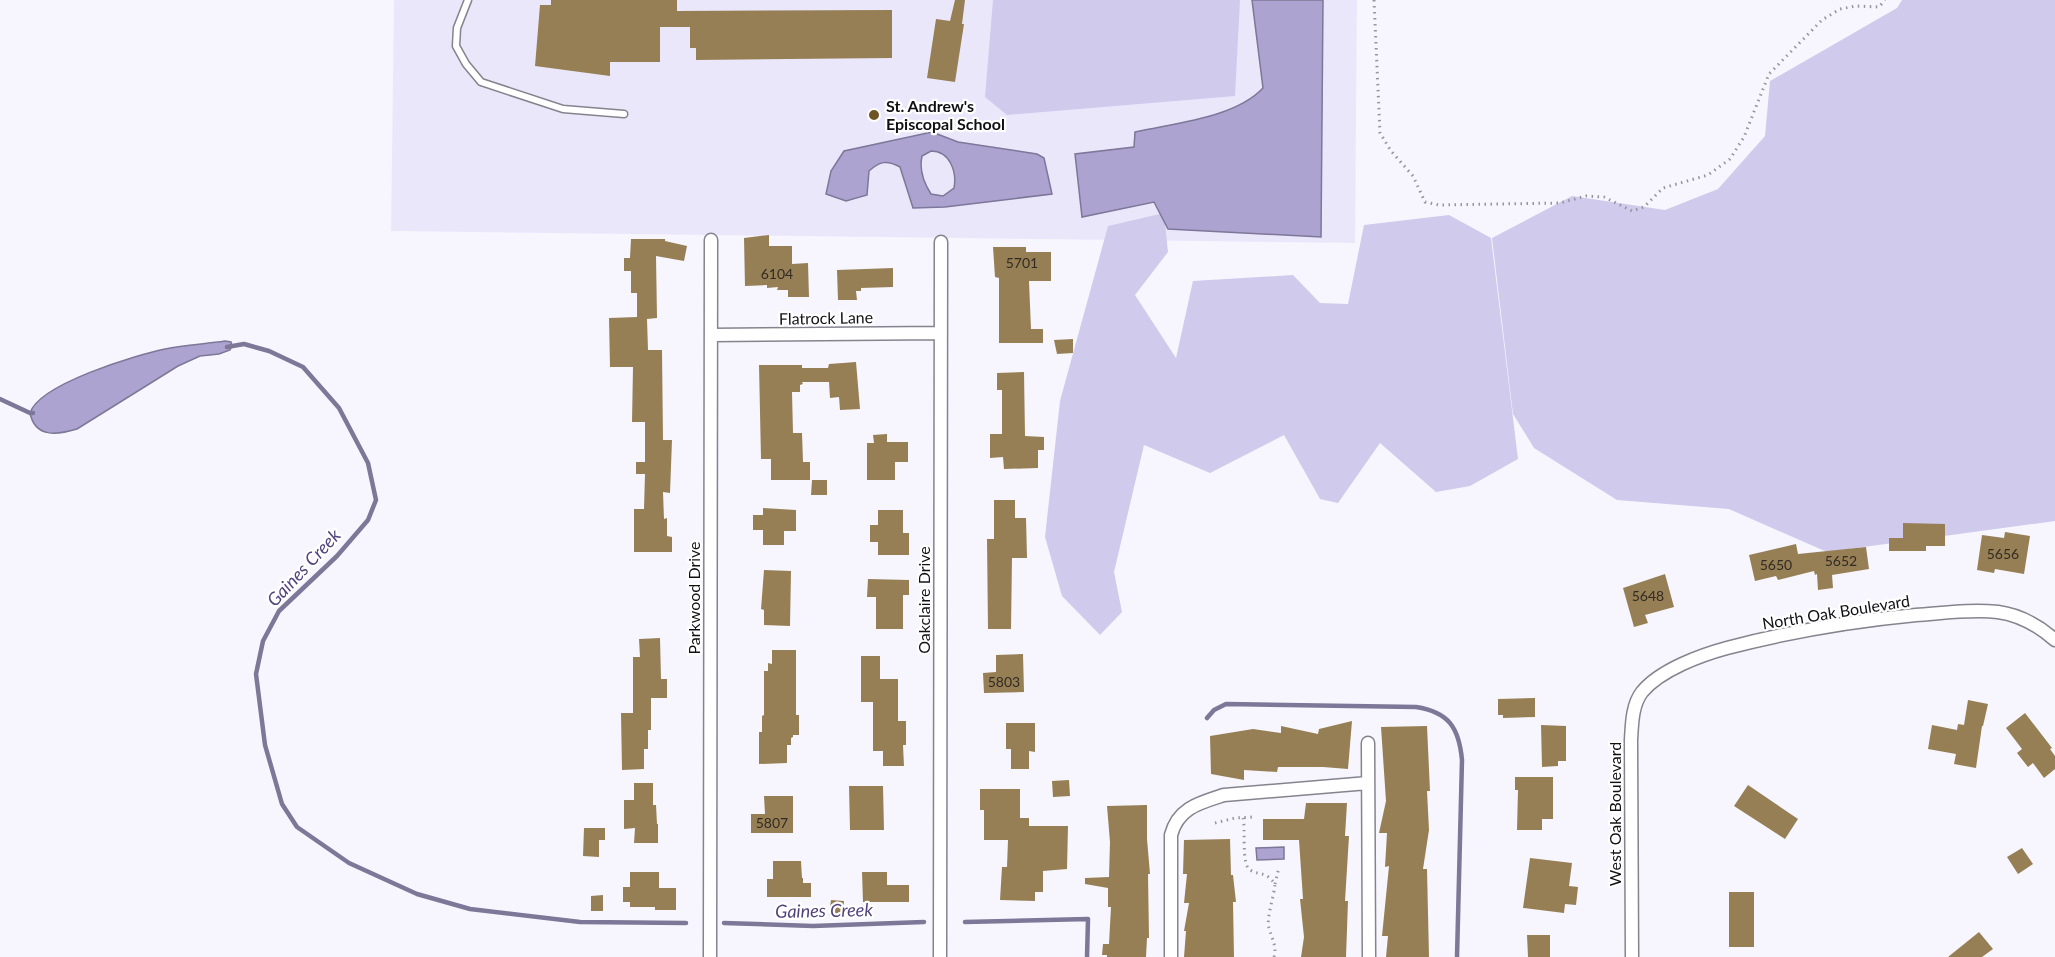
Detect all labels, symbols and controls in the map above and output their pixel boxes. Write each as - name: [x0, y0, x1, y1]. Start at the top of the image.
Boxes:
- place label: St. Andrew's Episcopal School: [886, 96, 1005, 133]
- marker: St. Andrew's Episcopal School: [867, 108, 881, 122]
- house number: 5701: [1006, 254, 1038, 271]
- house number: 6104: [761, 265, 793, 282]
- street label: Flatrock Lane: [779, 307, 873, 328]
- water label: Gaines Creek: [262, 524, 345, 611]
- street label: Parkwood Drive: [684, 541, 703, 655]
- house number: 5656: [1987, 545, 2019, 562]
- street label: Oakclaire Drive: [914, 546, 933, 654]
- house number: 5652: [1825, 552, 1857, 569]
- house number: 5650: [1760, 556, 1792, 573]
- house number: 5648: [1632, 587, 1664, 604]
- street label: North Oak Boulevard: [1761, 590, 1911, 633]
- house number: 5803: [988, 673, 1020, 690]
- street label: West Oak Boulevard: [1605, 742, 1624, 886]
- house number: 5807: [756, 814, 788, 831]
- water label: Gaines Creek: [775, 898, 873, 922]

